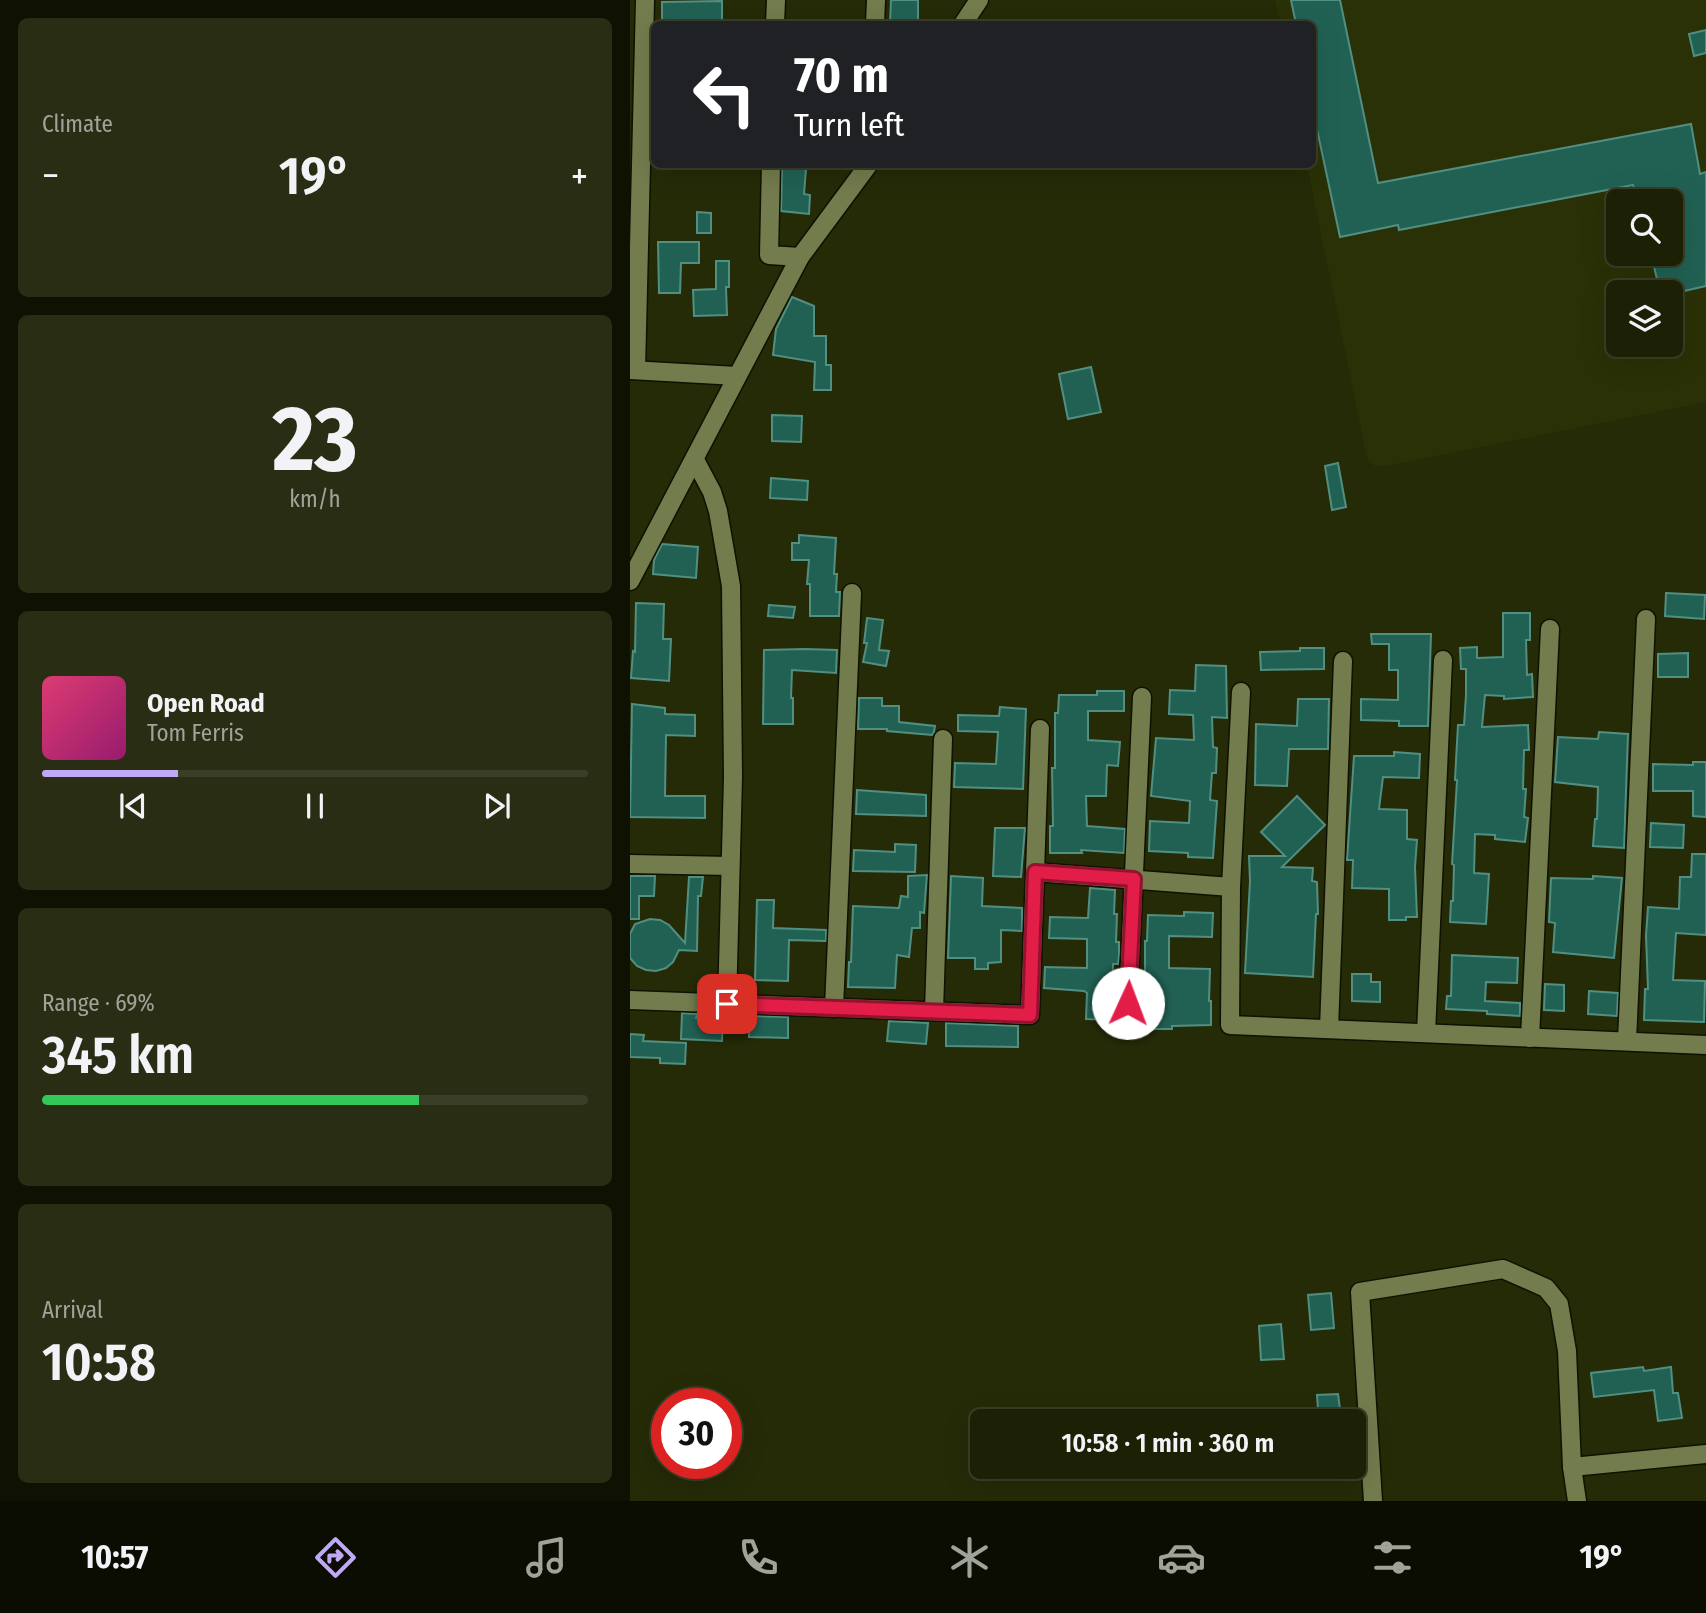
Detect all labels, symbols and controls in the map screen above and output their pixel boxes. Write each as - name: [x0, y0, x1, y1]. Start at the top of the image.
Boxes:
- text: 70 m: [794, 46, 889, 105]
- icon: left: [679, 49, 770, 140]
- text: Turn left: [794, 106, 904, 144]
- text: Climate: [42, 110, 113, 138]
- text: 19°: [279, 145, 351, 208]
- text: −: [42, 153, 59, 199]
- text: +: [571, 153, 588, 199]
- map controls: [1606, 189, 1683, 357]
- button: search: [1606, 189, 1683, 266]
- button: layers: [1606, 280, 1683, 357]
- text: 23: [272, 385, 358, 494]
- text: km/h: [289, 485, 341, 513]
- text: Open Road: [147, 688, 265, 719]
- text: Tom Ferris: [147, 719, 244, 747]
- icon: previous: [114, 787, 152, 825]
- icon: pause: [296, 787, 334, 825]
- icon: next: [478, 787, 516, 825]
- position arrow: [1091, 966, 1165, 1040]
- pin: [697, 974, 757, 1034]
- icon: arrive: [708, 985, 746, 1023]
- text: Range · 69%: [42, 989, 155, 1017]
- text: 345 km: [42, 1024, 194, 1087]
- text: Arrival: [42, 1296, 103, 1324]
- text: 10:58: [42, 1331, 156, 1394]
- speed limit sign: 30: [651, 1388, 742, 1479]
- text: 10:58 · 1 min · 360 m: [1062, 1428, 1274, 1459]
- icon: directions: [311, 1533, 360, 1582]
- icon: music: [522, 1533, 571, 1582]
- icon: phone: [734, 1533, 783, 1582]
- icon: climate: [945, 1533, 994, 1582]
- icon: car: [1157, 1533, 1206, 1582]
- icon: filters: [1368, 1533, 1417, 1582]
- text: 10:57: [81, 1538, 148, 1576]
- text: 19°: [1580, 1538, 1625, 1576]

